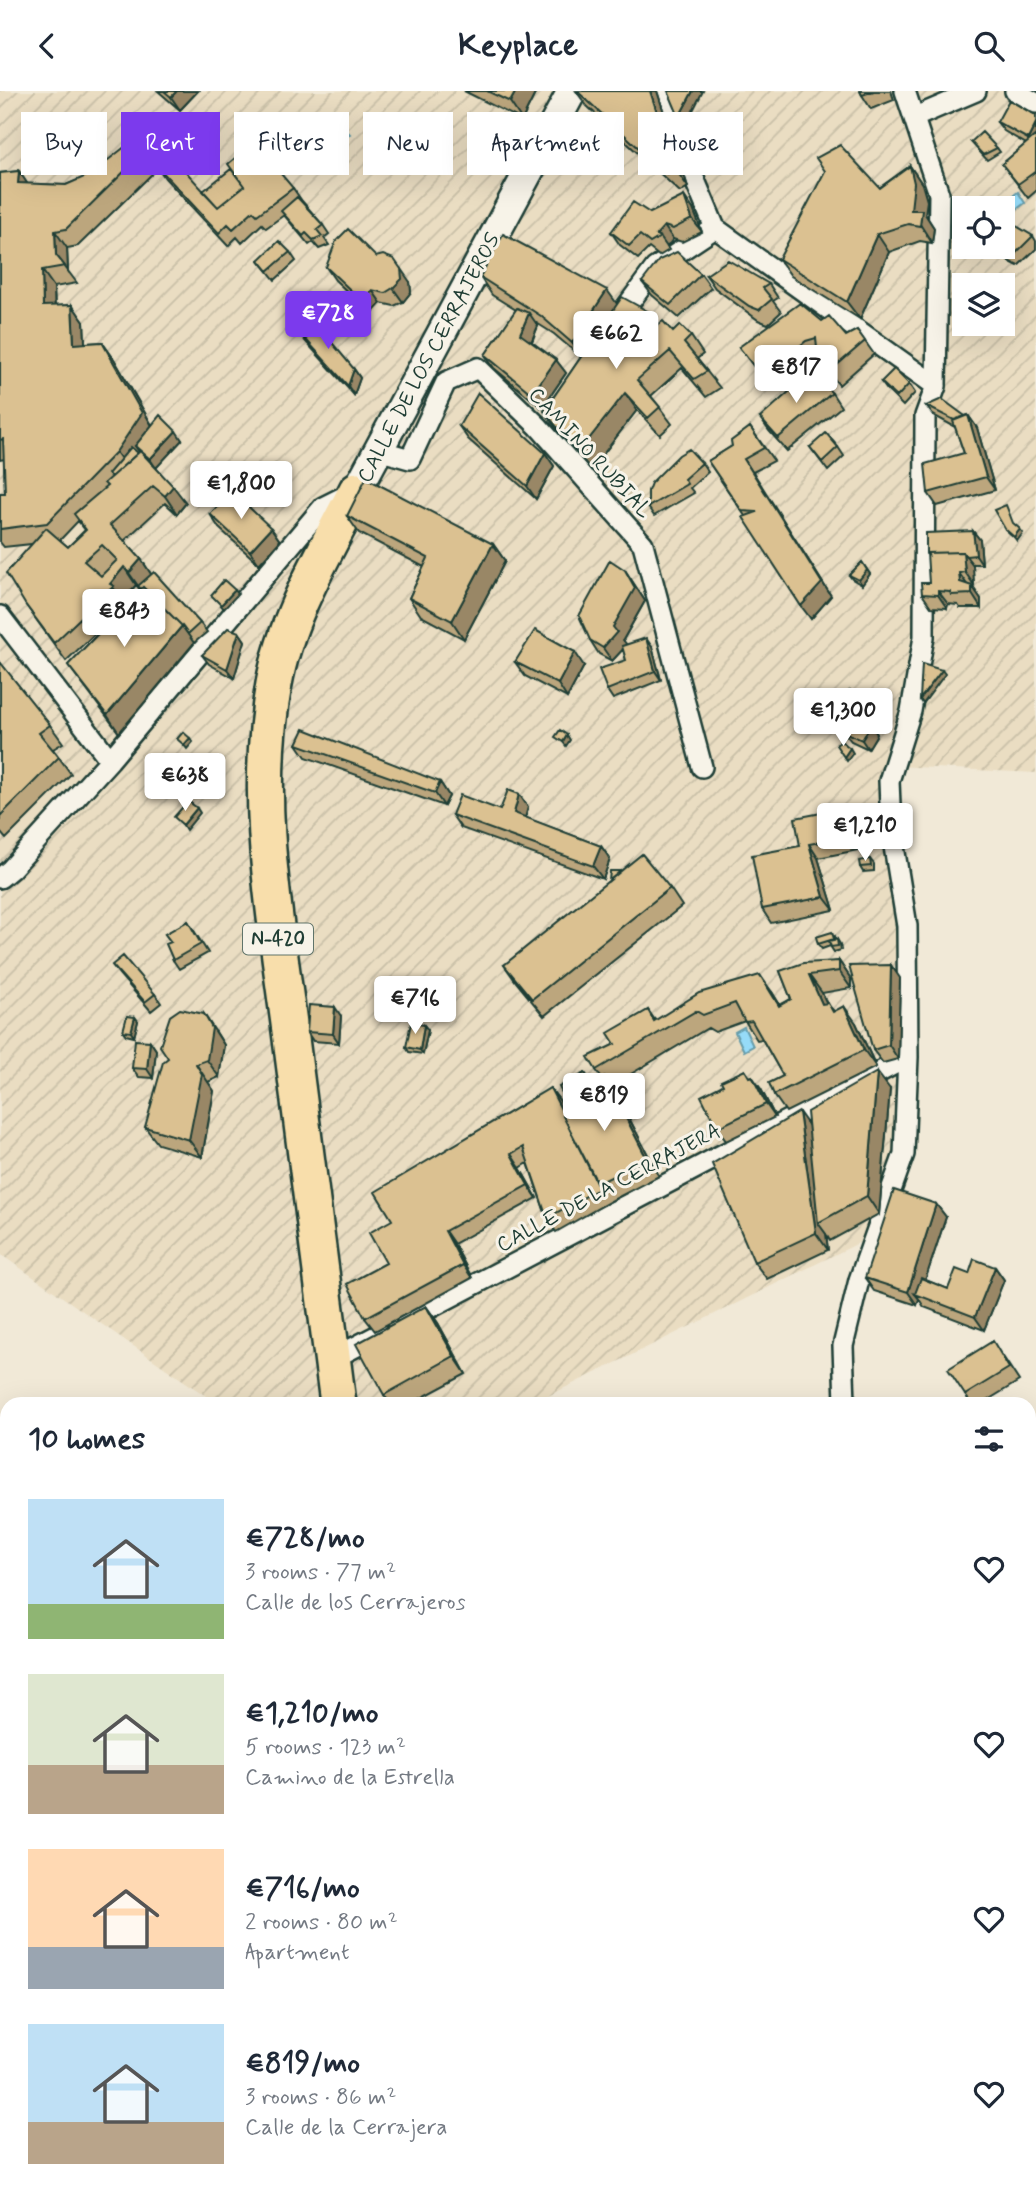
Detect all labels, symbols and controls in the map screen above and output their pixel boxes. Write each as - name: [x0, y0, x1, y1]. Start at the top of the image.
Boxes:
- text: Keyplace: [458, 25, 578, 67]
- icon: back: [28, 27, 66, 65]
- icon: search: [970, 27, 1008, 65]
- chip: Buy: [21, 112, 107, 175]
- chip: Rent: [121, 112, 220, 175]
- chip: Filters: [234, 112, 349, 175]
- chip: New: [363, 112, 453, 175]
- chip: Apartment: [467, 112, 624, 175]
- chip: House: [638, 112, 743, 175]
- map controls: [952, 196, 1015, 336]
- button: locate: [952, 196, 1015, 259]
- street label: CALLE DE LOS CERRAJEROS: [351, 228, 507, 488]
- button: layers: [952, 273, 1015, 336]
- pin: €728: [287, 292, 369, 351]
- text: €728: [301, 299, 355, 329]
- pin: €662: [575, 311, 657, 371]
- text: €662: [589, 319, 643, 349]
- pin: €817: [755, 345, 837, 405]
- text: €817: [771, 353, 821, 383]
- street label: CAMINO RUBIAL: [522, 381, 658, 525]
- pin: €1,800: [184, 461, 298, 521]
- text: €1,800: [206, 469, 276, 499]
- pin: €843: [83, 589, 165, 649]
- text: €843: [98, 597, 150, 627]
- pin: €1,300: [786, 689, 900, 748]
- text: €1,300: [810, 696, 876, 726]
- pin: €638: [144, 753, 226, 813]
- text: €638: [160, 761, 210, 791]
- pin: €1,210: [808, 803, 922, 863]
- text: €1,210: [833, 811, 897, 841]
- road number: N-420: [243, 923, 313, 954]
- pin: €716: [374, 977, 456, 1036]
- text: €716: [390, 984, 440, 1014]
- pin: €819: [563, 1073, 645, 1133]
- text: €819: [579, 1081, 629, 1111]
- street label: CALLE DE LA CERRAJERA: [492, 1117, 726, 1259]
- text: 10 homes: [28, 1420, 145, 1459]
- icon: filters: [970, 1420, 1008, 1458]
- text: €728/mo: [245, 1519, 365, 1558]
- icon: home: [84, 1527, 168, 1611]
- icon: heart: [970, 1550, 1008, 1588]
- text: 3 rooms · 77 m²: [245, 1558, 396, 1588]
- text: Calle de los Cerrajeros: [245, 1588, 466, 1618]
- text: €1,210/mo: [245, 1694, 379, 1733]
- icon: home: [84, 1702, 168, 1786]
- icon: heart: [970, 1725, 1008, 1763]
- text: 5 rooms · 123 m²: [245, 1733, 406, 1763]
- text: Camino de la Estrella: [245, 1763, 455, 1793]
- text: €716/mo: [245, 1869, 360, 1908]
- icon: home: [84, 1877, 168, 1961]
- icon: heart: [970, 1900, 1008, 1938]
- text: 2 rooms · 80 m²: [245, 1908, 398, 1938]
- text: Apartment: [245, 1938, 350, 1968]
- text: €819/mo: [245, 2044, 360, 2083]
- icon: home: [84, 2052, 168, 2136]
- icon: heart: [970, 2075, 1008, 2113]
- text: 3 rooms · 86 m²: [245, 2083, 396, 2113]
- text: Calle de la Cerrajera: [245, 2113, 447, 2143]

